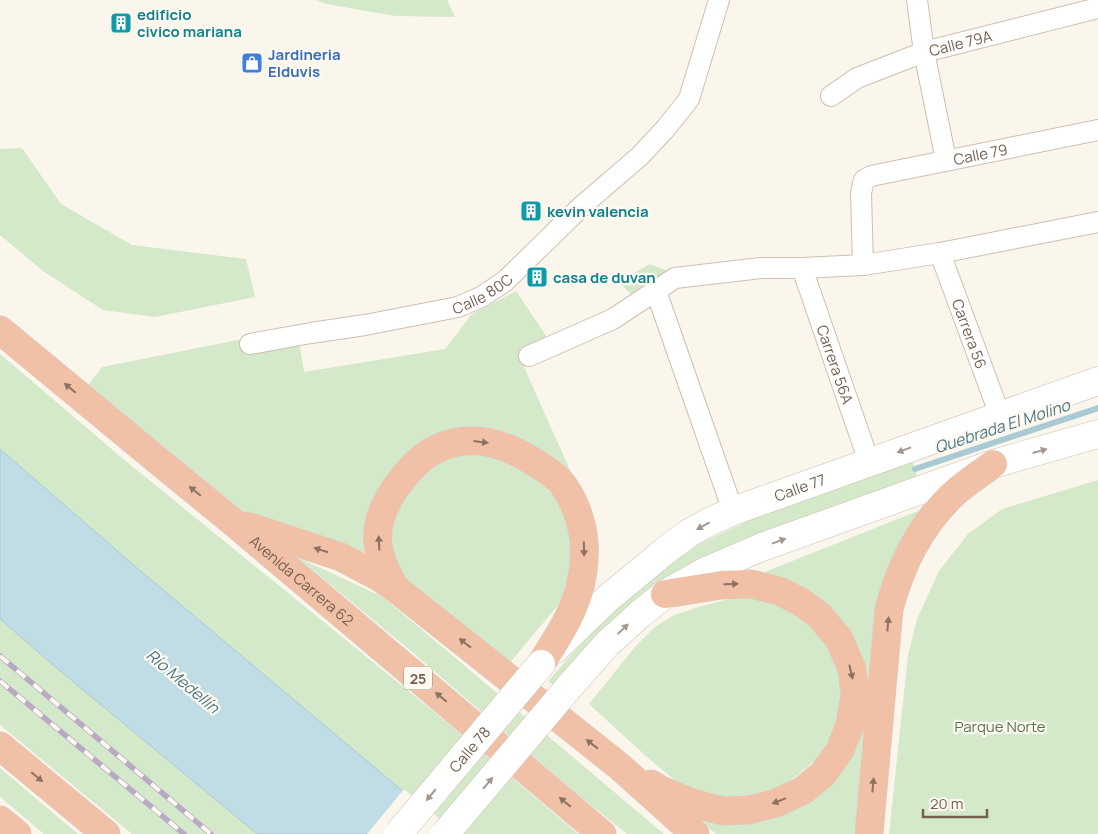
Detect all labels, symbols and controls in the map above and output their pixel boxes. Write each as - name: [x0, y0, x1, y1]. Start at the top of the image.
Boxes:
- place label: edificio civico mariana: [137, 4, 242, 42]
- building icon: edificio civico mariana: [109, 11, 133, 35]
- street label: Calle 79A: [927, 25, 995, 61]
- place label: Jardineria Elduvis: [268, 44, 341, 82]
- shop icon: Jardineria Elduvis: [240, 51, 264, 75]
- street label: Calle 79: [951, 138, 1009, 170]
- building icon: kevin valencia: [519, 199, 543, 223]
- place label: kevin valencia: [547, 201, 649, 222]
- building icon: casa de duvan: [525, 265, 549, 289]
- place label: casa de duvan: [553, 267, 656, 288]
- street label: Calle 80C: [451, 268, 518, 318]
- street label: Carrera 56: [947, 296, 992, 372]
- street label: Carrera 56A: [812, 322, 859, 407]
- one-way arrow: [64, 382, 77, 393]
- water label: Quebrada El Molino: [931, 393, 1074, 458]
- one-way arrow: [474, 438, 490, 446]
- one-way arrow: [1033, 446, 1048, 454]
- one-way arrow: [896, 447, 911, 454]
- street label: Calle 77: [771, 468, 828, 506]
- one-way arrow: [189, 486, 202, 497]
- one-way arrow: [696, 521, 709, 530]
- street label: Avenida Carrera 62: [245, 530, 358, 630]
- one-way arrow: [374, 535, 382, 551]
- one-way arrow: [771, 537, 786, 544]
- one-way arrow: [580, 541, 588, 557]
- one-way arrow: [313, 546, 328, 554]
- one-way arrow: [723, 580, 739, 588]
- one-way arrow: [884, 615, 892, 631]
- one-way arrow: [617, 623, 630, 634]
- one-way arrow: [459, 638, 472, 649]
- water label: Río Medellín: [142, 644, 224, 718]
- one-way arrow: [847, 664, 855, 679]
- road number: 25: [404, 666, 432, 690]
- one-way arrow: [434, 692, 447, 703]
- park label: Parque Norte: [954, 716, 1046, 737]
- street label: Calle 78: [444, 722, 495, 777]
- one-way arrow: [586, 739, 599, 750]
- one-way arrow: [31, 772, 44, 783]
- one-way arrow: [870, 777, 878, 793]
- one-way arrow: [482, 778, 494, 790]
- scale bar: [923, 786, 987, 818]
- one-way arrow: [426, 789, 437, 801]
- text: 20 m: [930, 793, 963, 814]
- one-way arrow: [558, 797, 571, 808]
- one-way arrow: [771, 797, 786, 805]

